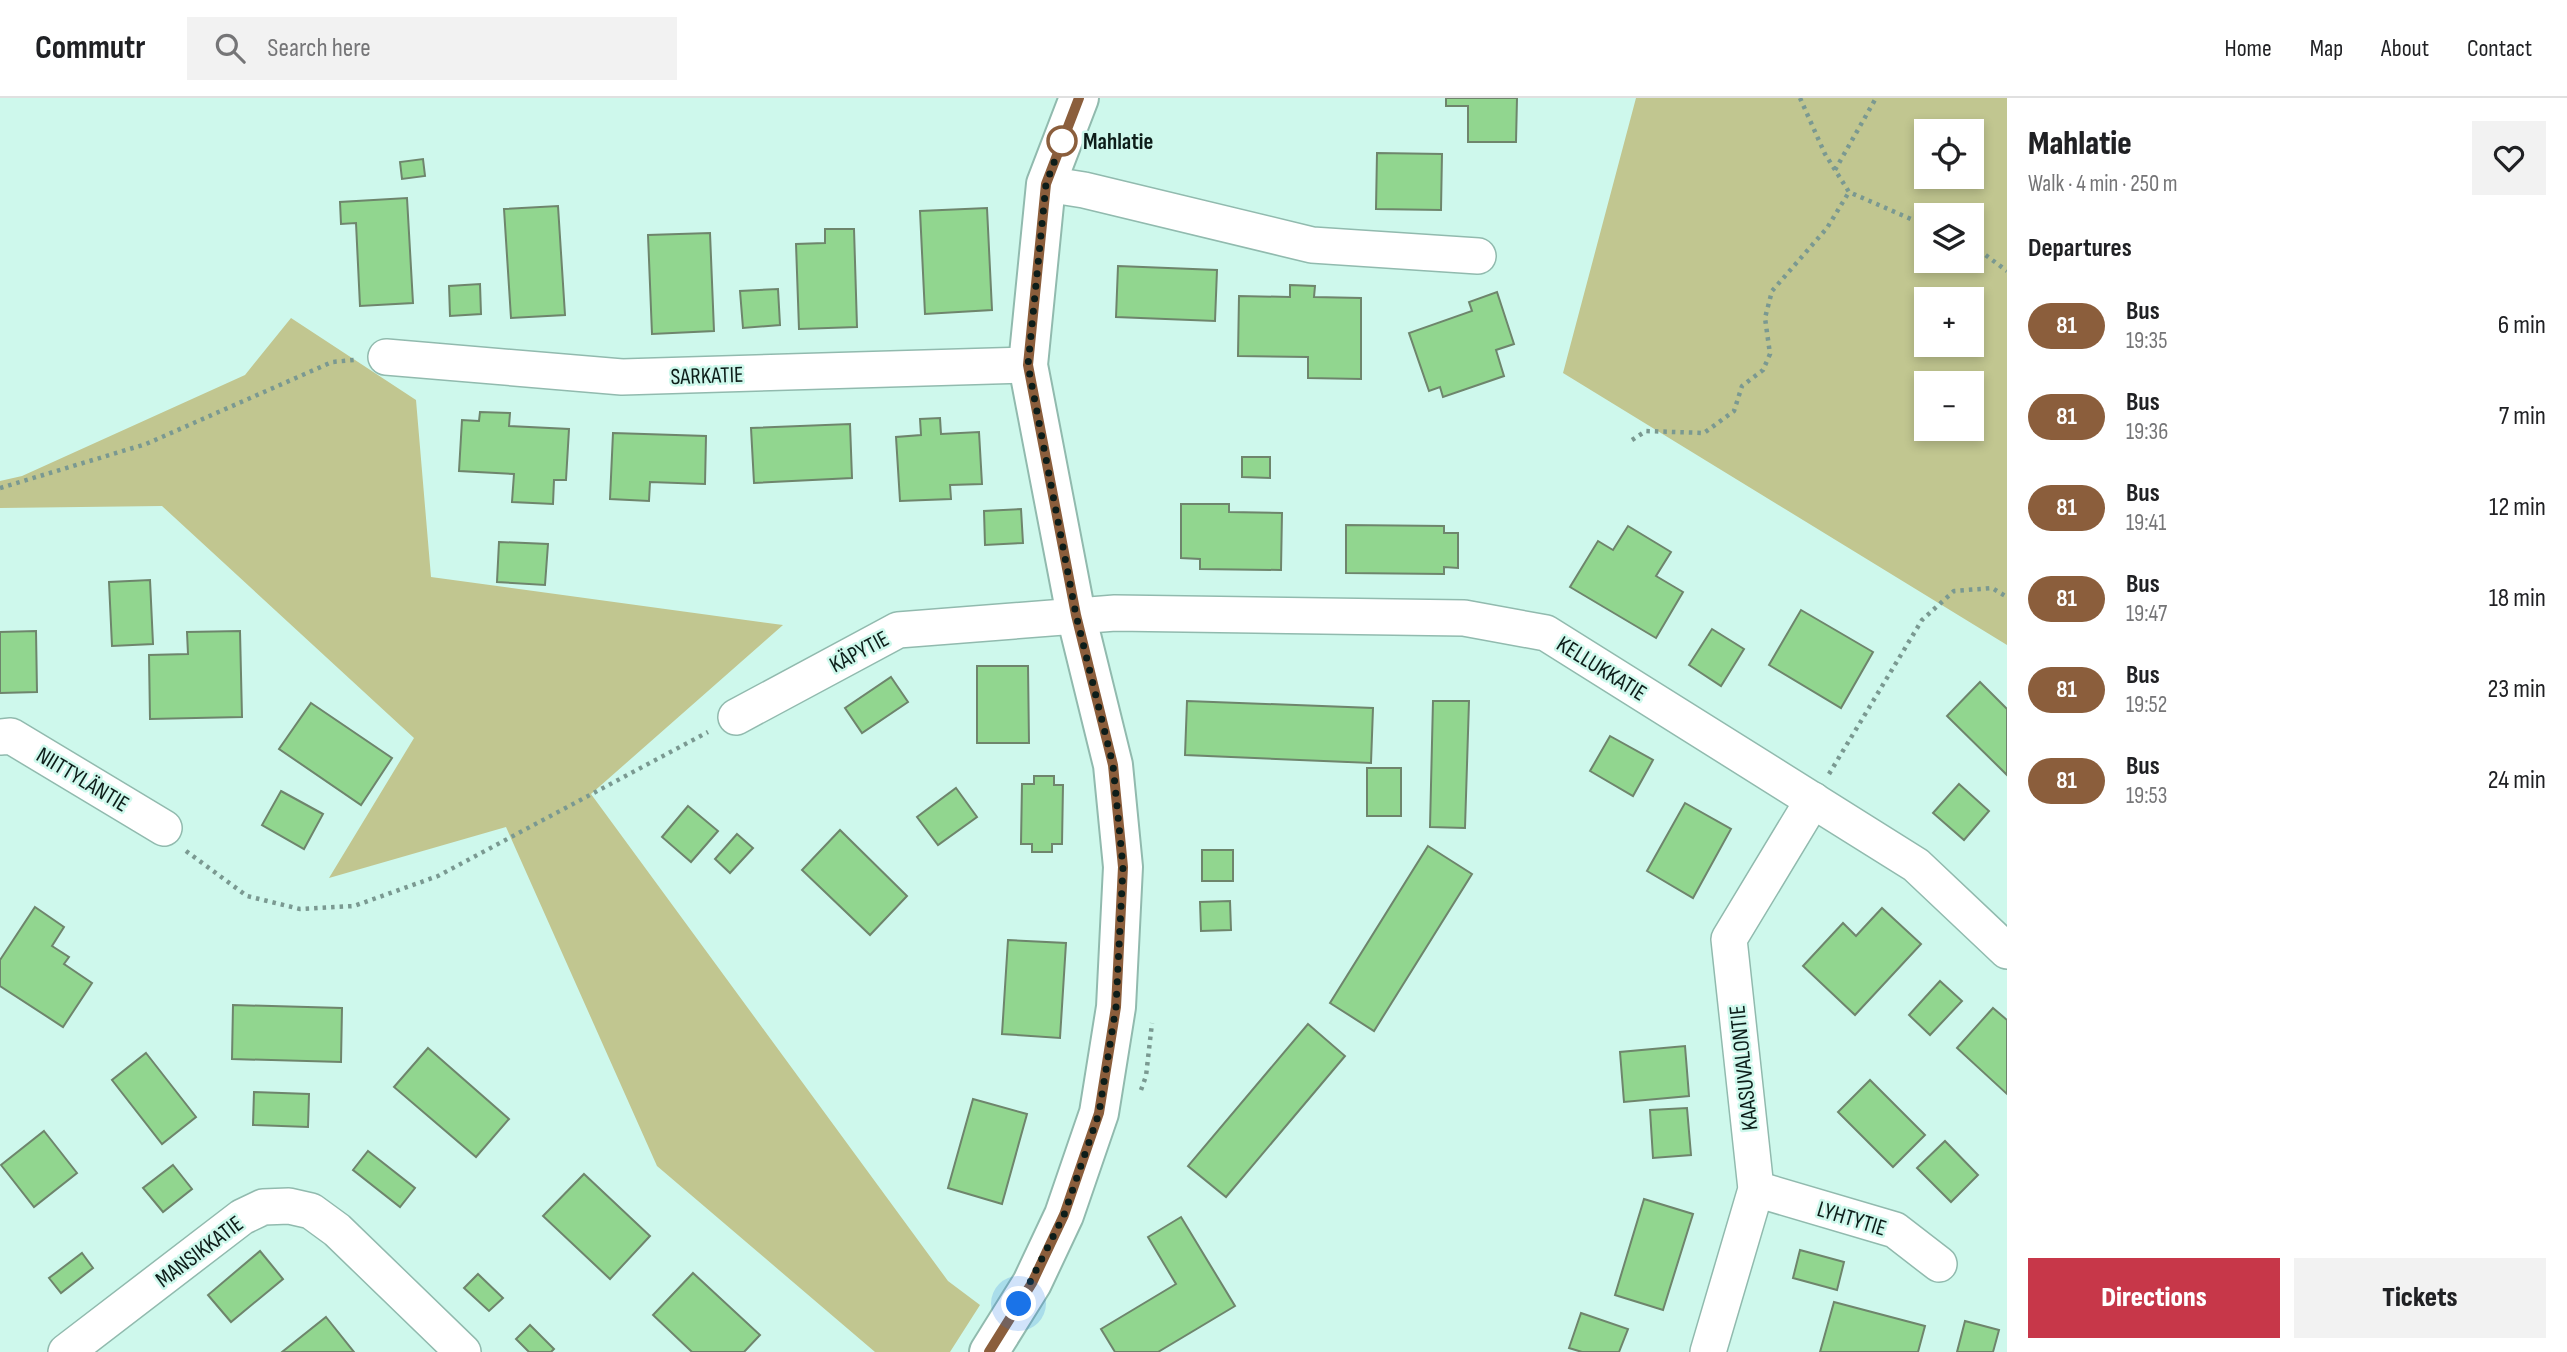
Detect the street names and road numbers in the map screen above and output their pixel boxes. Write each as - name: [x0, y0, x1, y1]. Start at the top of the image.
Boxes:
- street label: SARKATIE: [670, 361, 744, 391]
- street label: KÄPYTIE: [825, 625, 894, 679]
- street label: KELLUKKATIE: [1551, 630, 1652, 707]
- street label: NIITTYLÄNTIE: [31, 741, 134, 818]
- street label: KAASUVALONTIE: [1723, 1004, 1764, 1132]
- street label: LYHTYTIE: [1814, 1195, 1890, 1243]
- street label: MANSIKKATIE: [150, 1210, 249, 1294]

